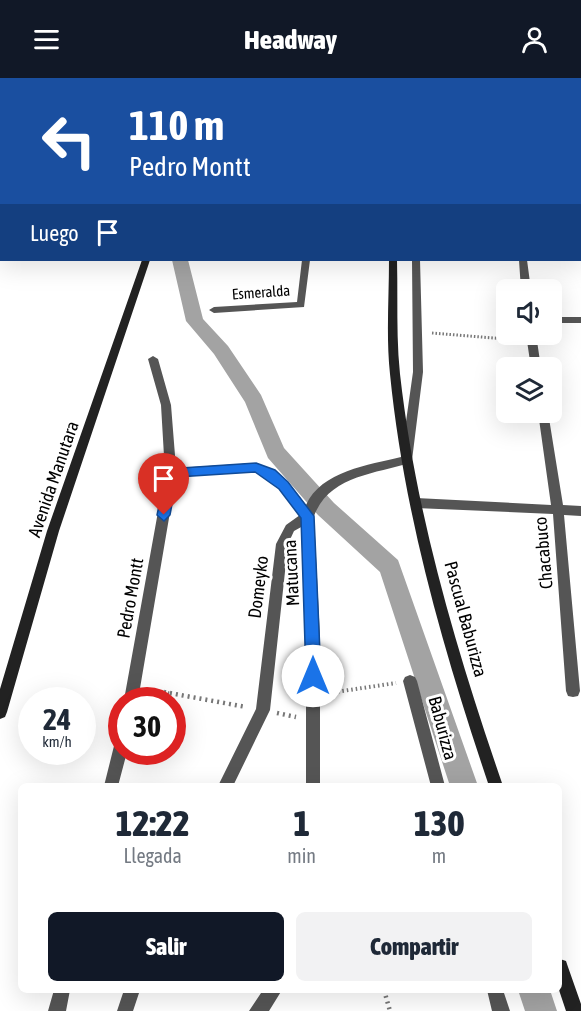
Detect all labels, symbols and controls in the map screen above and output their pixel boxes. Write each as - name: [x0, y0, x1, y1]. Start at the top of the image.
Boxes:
- icon: menu: [30, 23, 63, 56]
- icon: person: [518, 23, 551, 56]
- text: Headway: [244, 24, 337, 55]
- text: 110 m: [129, 101, 224, 149]
- icon: left: [30, 102, 108, 180]
- text: Pedro Montt: [129, 151, 251, 182]
- icon: arrive: [91, 216, 124, 249]
- text: Luego: [30, 220, 79, 246]
- map controls: [496, 279, 562, 423]
- button: sound: [496, 279, 562, 345]
- street label: Esmeralda: [231, 281, 291, 303]
- button: layers: [496, 357, 562, 423]
- street label: Avenida Manutara: [23, 418, 83, 540]
- pin: [138, 453, 189, 515]
- icon: arrive: [147, 462, 180, 495]
- street label: Chacabuco: [529, 516, 557, 590]
- street label: Matucana: [279, 539, 303, 607]
- street label: Domeyko: [244, 554, 272, 620]
- street label: Pedro Montt: [113, 556, 147, 640]
- street label: Pascual Baburizza: [440, 559, 492, 679]
- position arrow: [281, 644, 345, 708]
- speed limit sign: 30: [108, 687, 186, 765]
- street label: Baburizza: [424, 694, 462, 762]
- text: 24: [43, 702, 71, 736]
- text: km/h: [42, 733, 72, 750]
- text: 12:22: [116, 802, 190, 844]
- text: 1: [293, 802, 310, 844]
- text: 130: [414, 802, 464, 844]
- text: Llegada: [124, 844, 182, 867]
- text: min: [287, 844, 316, 867]
- text: m: [432, 844, 446, 867]
- button: Salir: [48, 912, 284, 981]
- button: Compartir: [296, 912, 532, 981]

